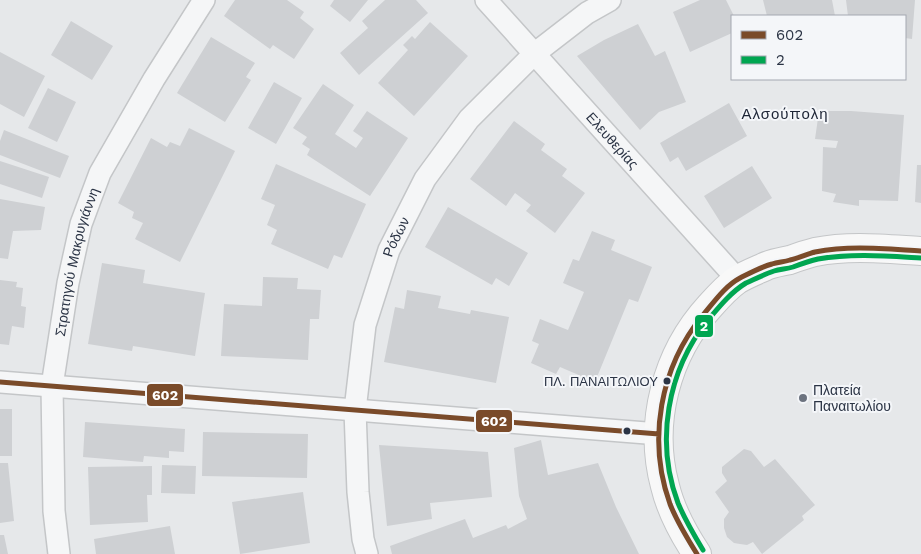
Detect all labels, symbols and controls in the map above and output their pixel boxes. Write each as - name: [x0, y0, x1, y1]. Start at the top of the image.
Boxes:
- legend: [731, 15, 906, 80]
- text: 602: [776, 26, 803, 44]
- text: 2: [776, 51, 785, 69]
- district label: Αλσούπολη: [741, 105, 829, 123]
- street label: Ελευθερίας: [583, 109, 642, 172]
- street label: Στρατηγού Μακρυγιάννη: [52, 185, 102, 337]
- street label: Ρόδων: [379, 214, 413, 259]
- line badge: 2: [694, 314, 714, 338]
- text: 2: [700, 318, 708, 334]
- place label: ΠΛ. ΠΑΝΑΙΤΩΛΙΟΥ: [544, 374, 658, 389]
- marker: ΠΛ. ΠΑΝΑΙΤΩΛΙΟΥ: [662, 376, 672, 386]
- place label: Πλατεία Παναιτωλίου: [813, 382, 891, 414]
- line badge: 602: [146, 383, 184, 407]
- text: 602: [152, 387, 178, 403]
- marker: Πλατεία Παναιτωλίου: [797, 392, 809, 404]
- line badge: 602: [475, 409, 513, 433]
- text: 602: [481, 413, 507, 429]
- unlabelled marker: [622, 426, 632, 436]

